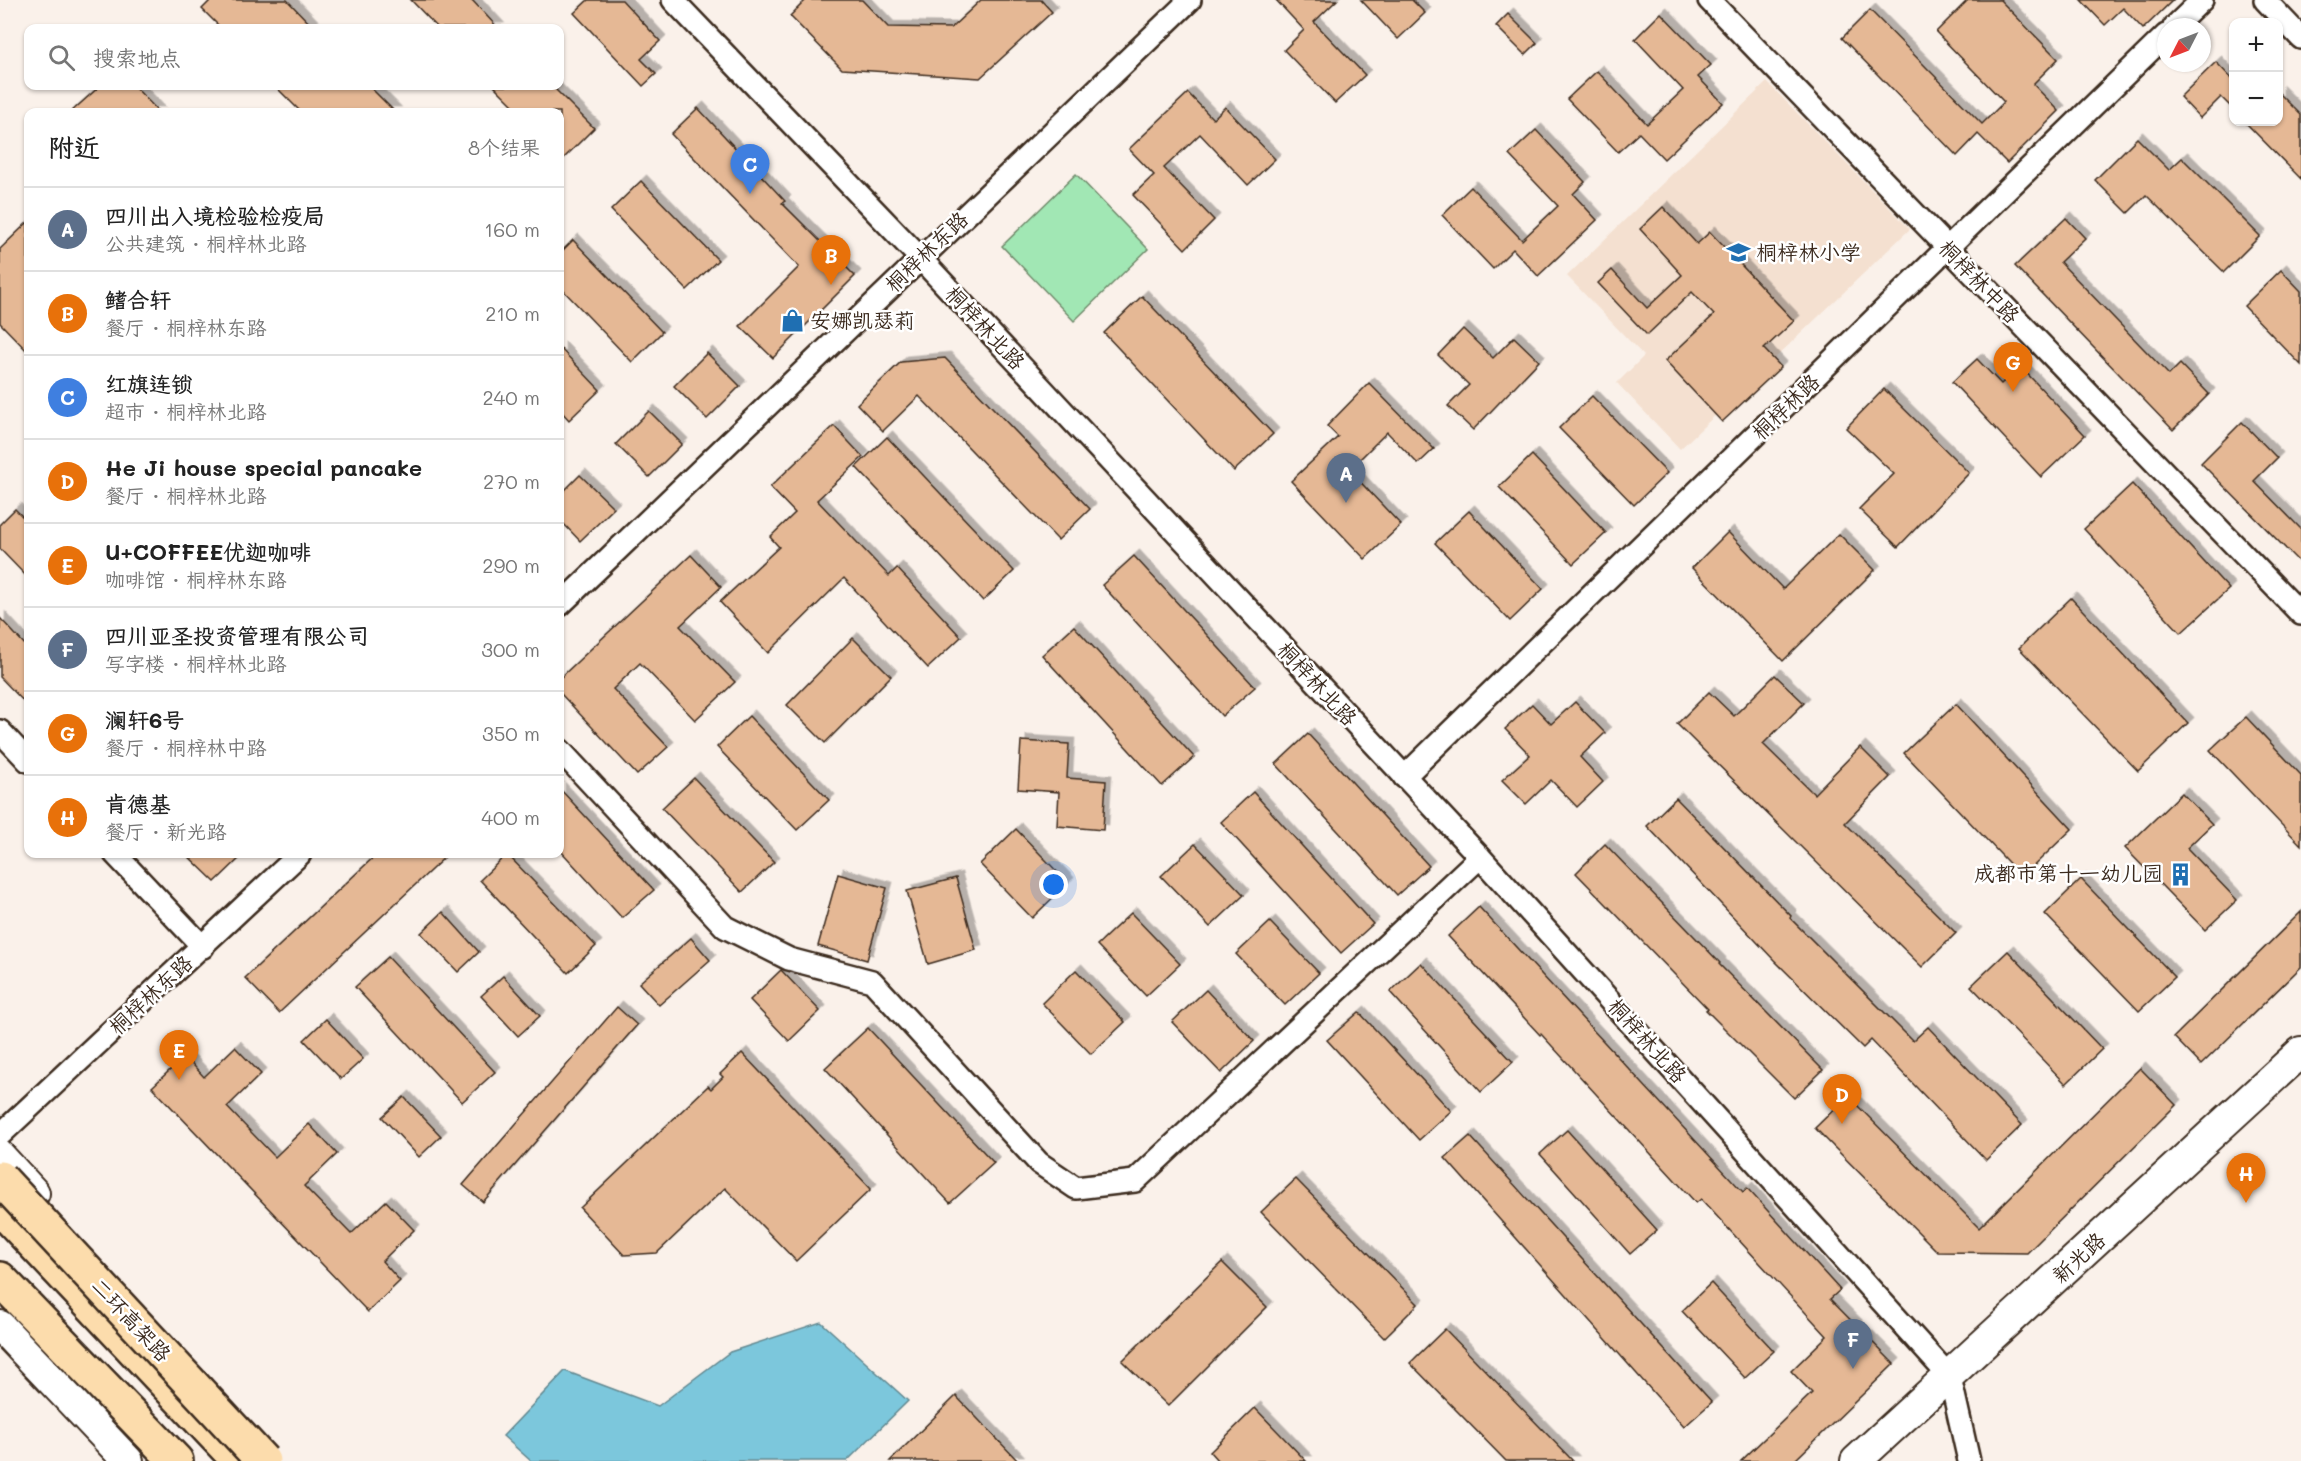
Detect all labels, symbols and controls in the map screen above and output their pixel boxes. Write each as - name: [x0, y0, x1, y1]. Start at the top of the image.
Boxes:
- north arrow: [2157, 18, 2211, 72]
- map controls: [2229, 18, 2283, 126]
- button: +: [2229, 18, 2283, 72]
- search box: [24, 24, 564, 90]
- icon: search: [45, 41, 78, 74]
- text: 搜索地点: [93, 43, 181, 72]
- button: −: [2229, 72, 2283, 126]
- text: 附近: [48, 130, 100, 164]
- text: 8个结果: [468, 134, 540, 160]
- pin: C: [730, 144, 770, 194]
- text: 四川出入境检验检疫局: [105, 201, 325, 230]
- street label: 桐梓林东路: [879, 205, 973, 297]
- text: A: [61, 216, 74, 242]
- text: 160 m: [484, 216, 540, 242]
- text: 公共建筑 · 桐梓林北路: [105, 230, 307, 256]
- street label: 桐梓林中路: [1934, 234, 2026, 328]
- pin: B: [812, 236, 850, 285]
- place label: 桐梓林小学: [1756, 238, 1861, 265]
- school or university icon: 桐梓林小学: [1725, 240, 1751, 266]
- street label: 桐梓林北路: [940, 279, 1032, 375]
- text: 鳍合轩: [105, 285, 171, 314]
- text: B: [61, 300, 74, 326]
- text: 210 m: [485, 300, 540, 326]
- place label: 安娜凯瑟莉: [810, 306, 915, 333]
- shop icon: 安娜凯瑟莉: [779, 308, 805, 334]
- text: 餐厅 · 桐梓林东路: [105, 314, 267, 340]
- pin: G: [1994, 342, 2032, 392]
- street label: 桐梓林路: [1745, 367, 1825, 445]
- text: 红旗连锁: [105, 369, 193, 398]
- text: C: [60, 384, 75, 410]
- text: 240 m: [482, 384, 540, 410]
- text: 超市 · 桐梓林北路: [105, 398, 267, 424]
- text: He Ji house special pancake: [105, 453, 422, 482]
- pin: A: [1326, 454, 1366, 503]
- text: D: [60, 468, 75, 494]
- text: 270 m: [483, 468, 540, 494]
- text: 餐厅 · 桐梓林北路: [105, 482, 267, 508]
- text: U+COFFEE优迦咖啡: [105, 537, 311, 566]
- text: E: [61, 552, 74, 578]
- text: 290 m: [482, 552, 540, 578]
- text: 咖啡馆 · 桐梓林东路: [105, 566, 287, 592]
- text: 四川亚圣投资管理有限公司: [105, 621, 369, 650]
- street label: 桐梓林北路: [1272, 635, 1364, 731]
- text: F: [61, 636, 74, 662]
- text: 300 m: [481, 636, 540, 662]
- text: 写字楼 · 桐梓林北路: [105, 650, 287, 676]
- text: 澜轩6号: [105, 705, 184, 734]
- text: G: [60, 720, 75, 746]
- text: 350 m: [482, 720, 540, 746]
- text: 餐厅 · 桐梓林中路: [105, 734, 267, 760]
- text: 肯德基: [105, 789, 171, 818]
- text: H: [59, 804, 76, 830]
- text: 400 m: [481, 804, 540, 830]
- text: 餐厅 · 新光路: [105, 818, 227, 844]
- place label: 成都市第十一幼儿园: [1974, 859, 2163, 886]
- building icon: 成都市第十一幼儿园: [2168, 861, 2194, 887]
- your location: [1039, 870, 1068, 899]
- street label: 桐梓林东路: [102, 948, 198, 1040]
- street label: 桐梓林北路: [1603, 992, 1693, 1088]
- pin: E: [160, 1030, 198, 1080]
- pin: D: [1822, 1074, 1862, 1124]
- pin: H: [2226, 1154, 2266, 1203]
- street label: 新光路: [2046, 1226, 2110, 1288]
- street label: 二环高架路: [86, 1271, 178, 1367]
- pin: F: [1834, 1320, 1872, 1369]

